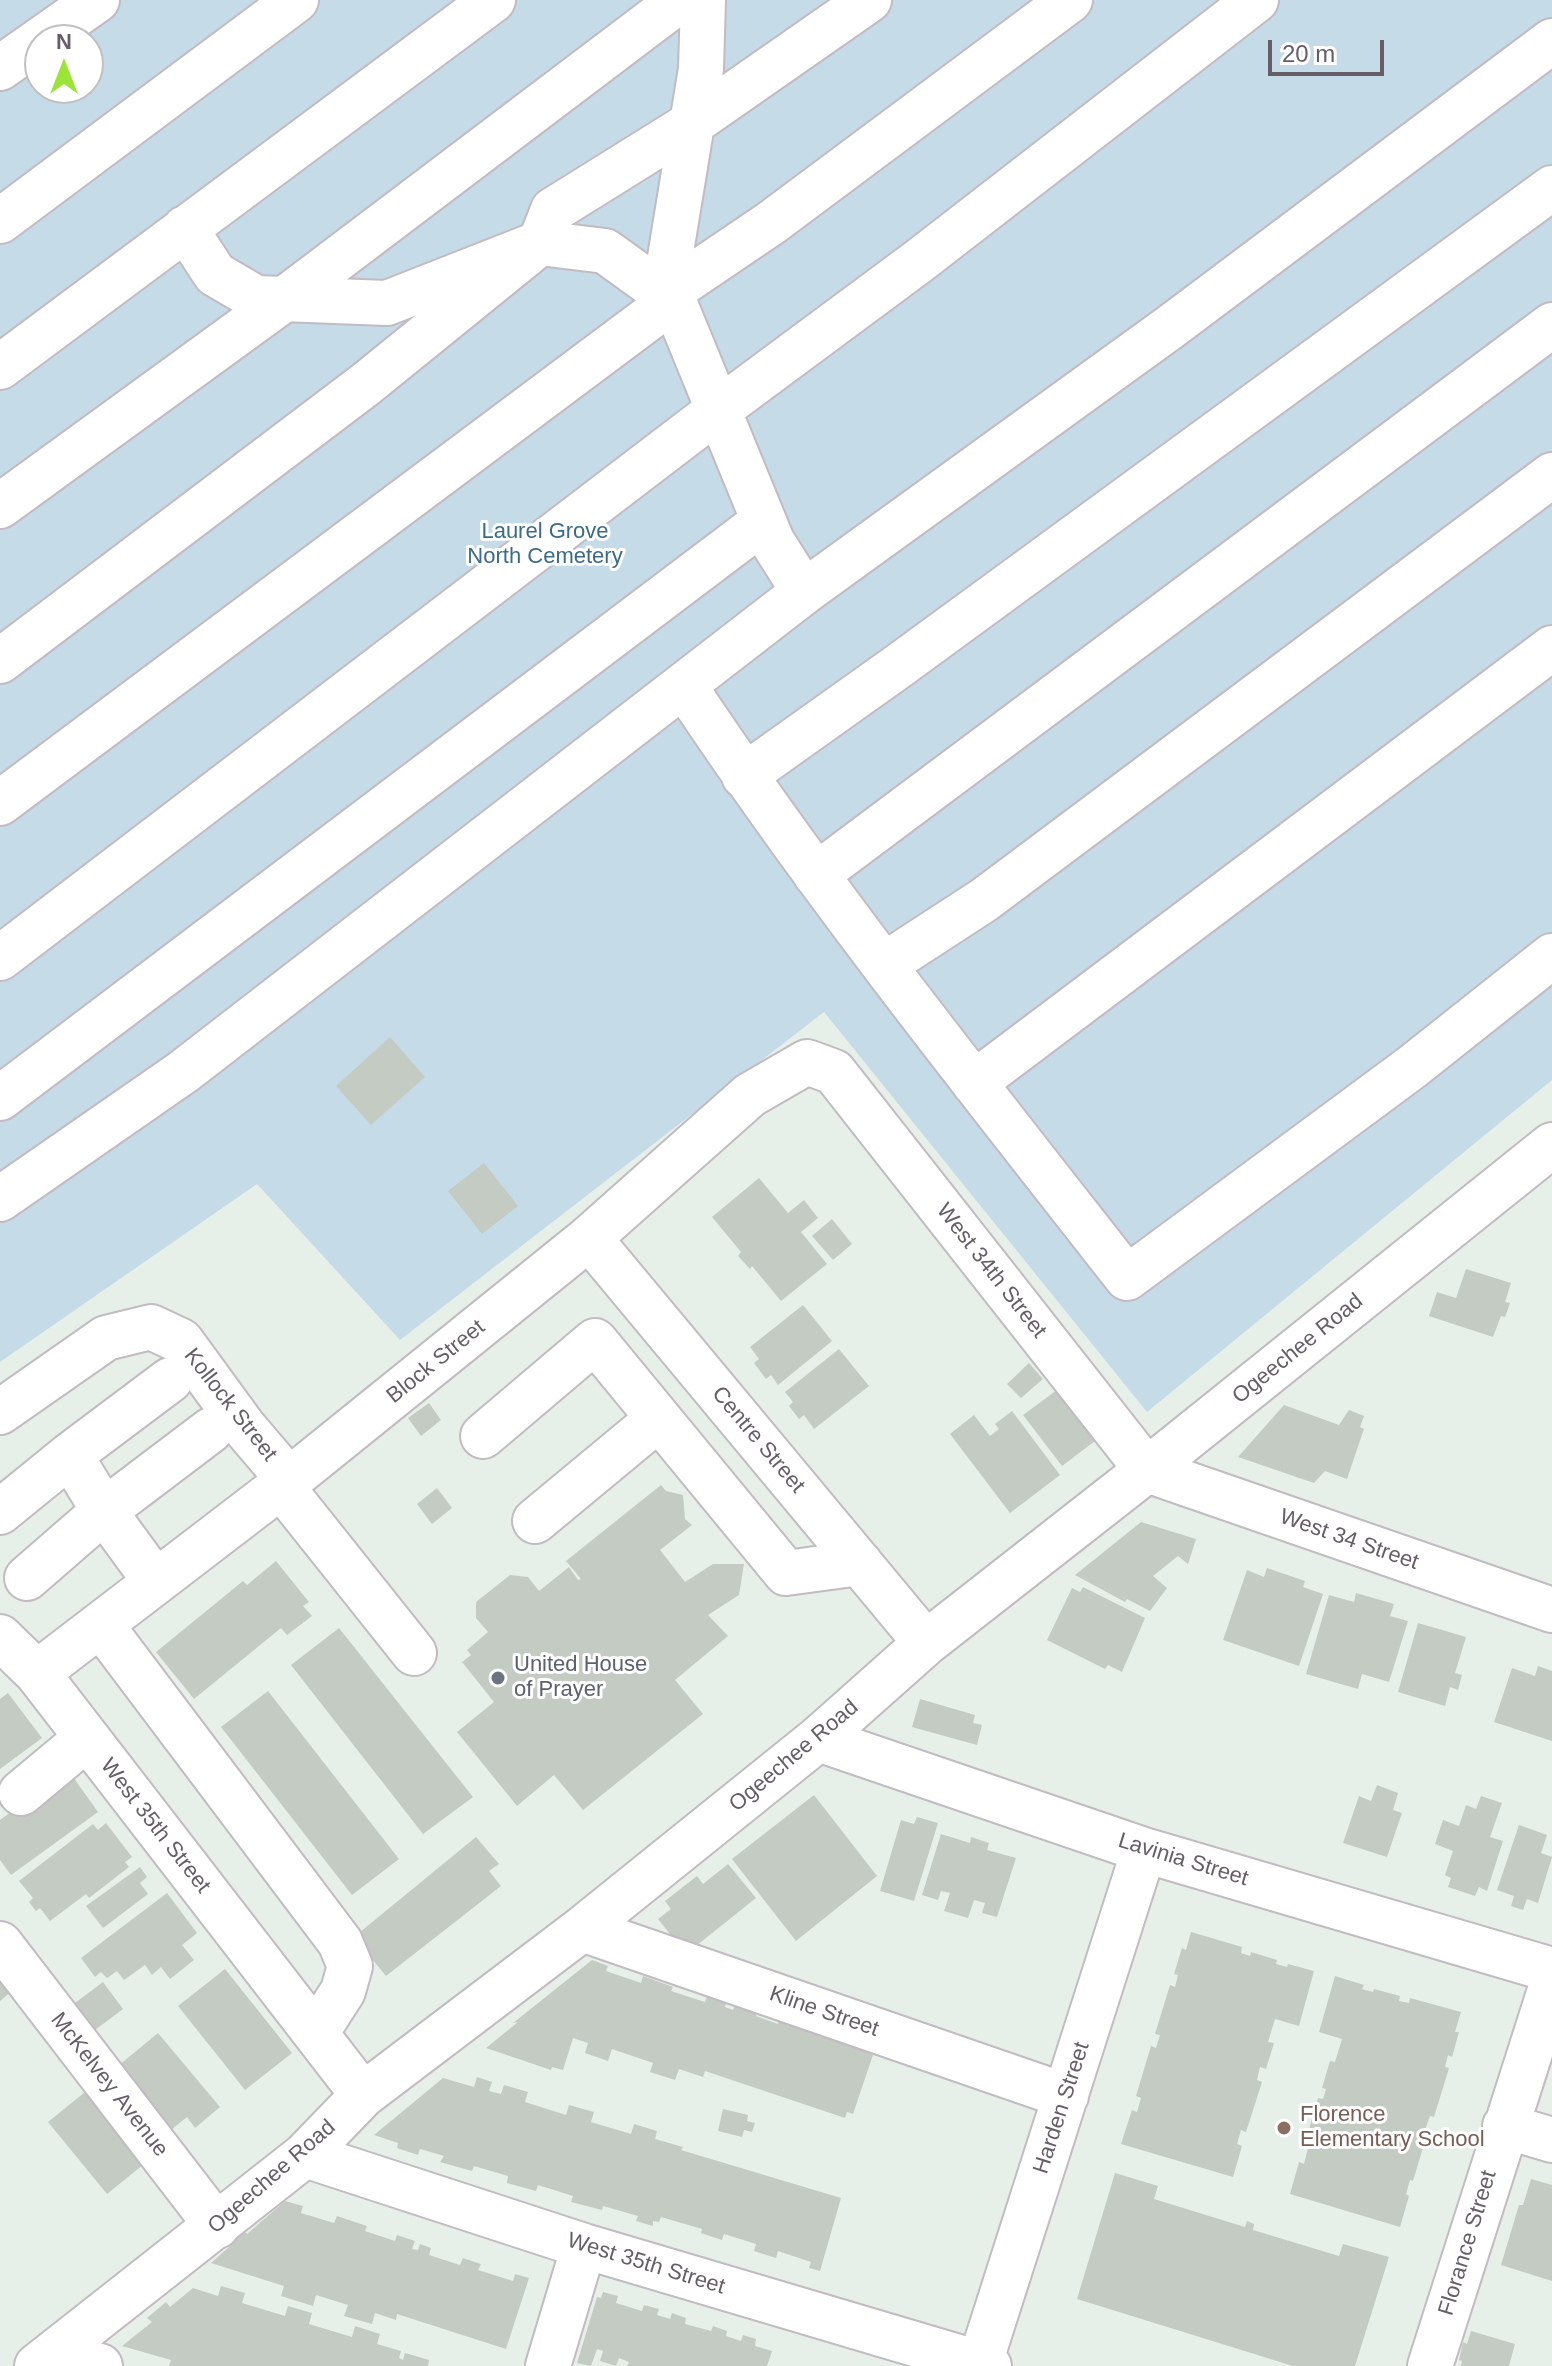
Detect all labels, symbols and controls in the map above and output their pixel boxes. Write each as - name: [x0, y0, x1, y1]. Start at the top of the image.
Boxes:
- north arrow: [24, 24, 104, 104]
- scale bar: [1272, 24, 1388, 74]
- text: N: [56, 29, 72, 54]
- text: 20 m: [1282, 40, 1335, 67]
- park label: Laurel Grove North Cemetery: [467, 519, 623, 570]
- street label: West 34th Street: [930, 1198, 1052, 1344]
- street label: Ogeechee Road: [1227, 1288, 1369, 1410]
- street label: Block Street: [382, 1314, 490, 1410]
- street label: Kollock Street: [178, 1343, 282, 1467]
- street label: Centre Street: [706, 1381, 810, 1499]
- street label: West 34 Street: [1276, 1504, 1422, 1576]
- place label: United House of Prayer: [514, 1652, 647, 1704]
- marker: United House of Prayer: [489, 1669, 507, 1687]
- street label: Ogeechee Road: [724, 1694, 864, 1818]
- street label: West 35th Street: [94, 1753, 216, 1899]
- street label: Lavinia Street: [1115, 1828, 1251, 1892]
- street label: Kline Street: [766, 1981, 882, 2043]
- street label: McKelvey Avenue: [45, 2008, 173, 2162]
- street label: Harden Street: [1028, 2039, 1096, 2177]
- place label: Florence Elementary School: [1300, 2102, 1485, 2154]
- street label: Ogeechee Road: [203, 2114, 341, 2240]
- marker: Florence Elementary School: [1275, 2119, 1293, 2137]
- street label: Florance Street: [1433, 2167, 1503, 2319]
- street label: West 35th Street: [564, 2227, 728, 2301]

